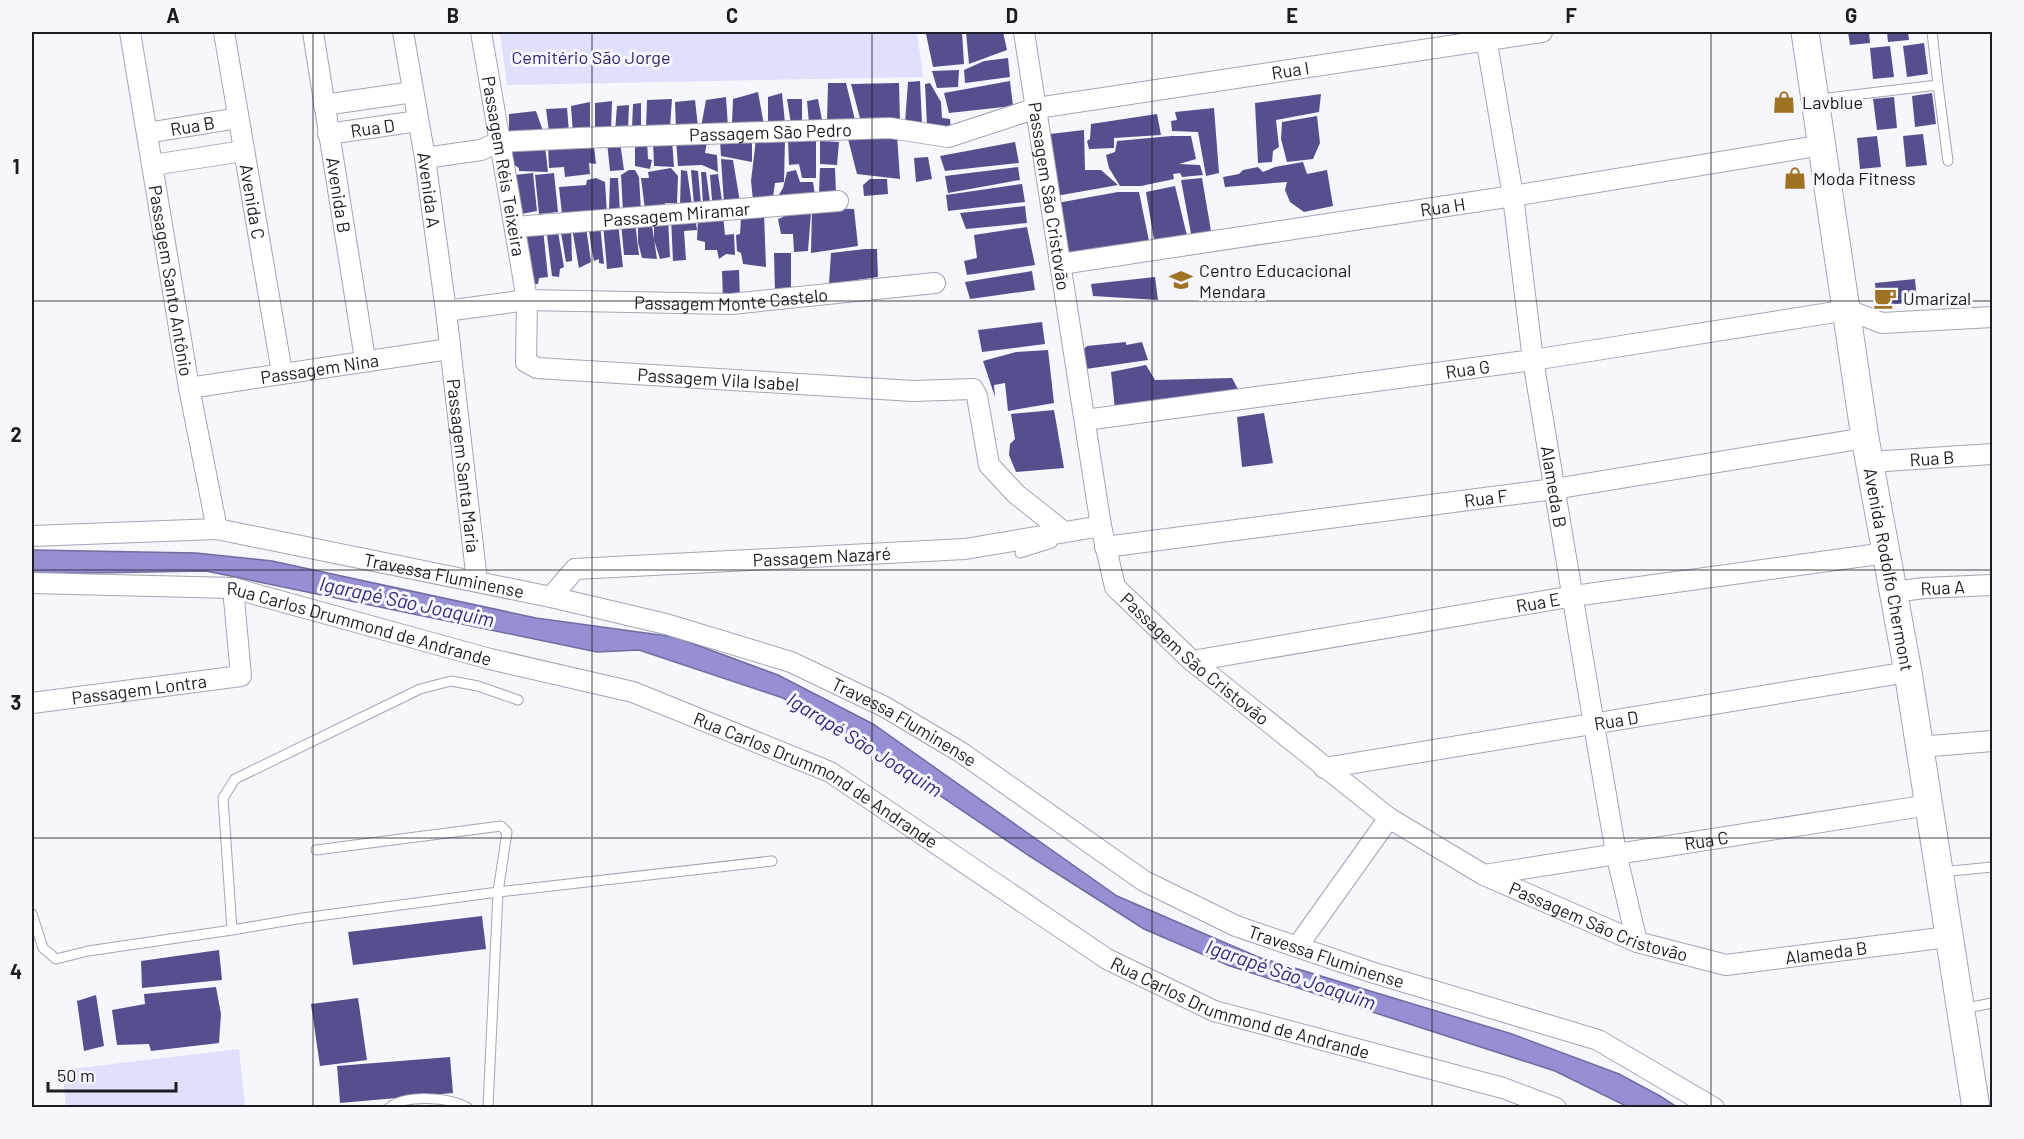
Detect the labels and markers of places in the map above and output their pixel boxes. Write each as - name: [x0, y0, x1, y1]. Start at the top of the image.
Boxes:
- shop icon: Lavblue: [1771, 89, 1797, 115]
- place label: Lavblue: [1802, 91, 1863, 113]
- shop icon: Moda Fitness: [1782, 165, 1808, 191]
- place label: Moda Fitness: [1813, 167, 1916, 189]
- place label: Centro Educacional Mendara: [1199, 259, 1351, 302]
- school or university icon: Centro Educacional Mendara: [1168, 267, 1194, 293]
- cafe icon: Umarizal: [1872, 285, 1898, 311]
- place label: Umarizal: [1903, 287, 1971, 309]

